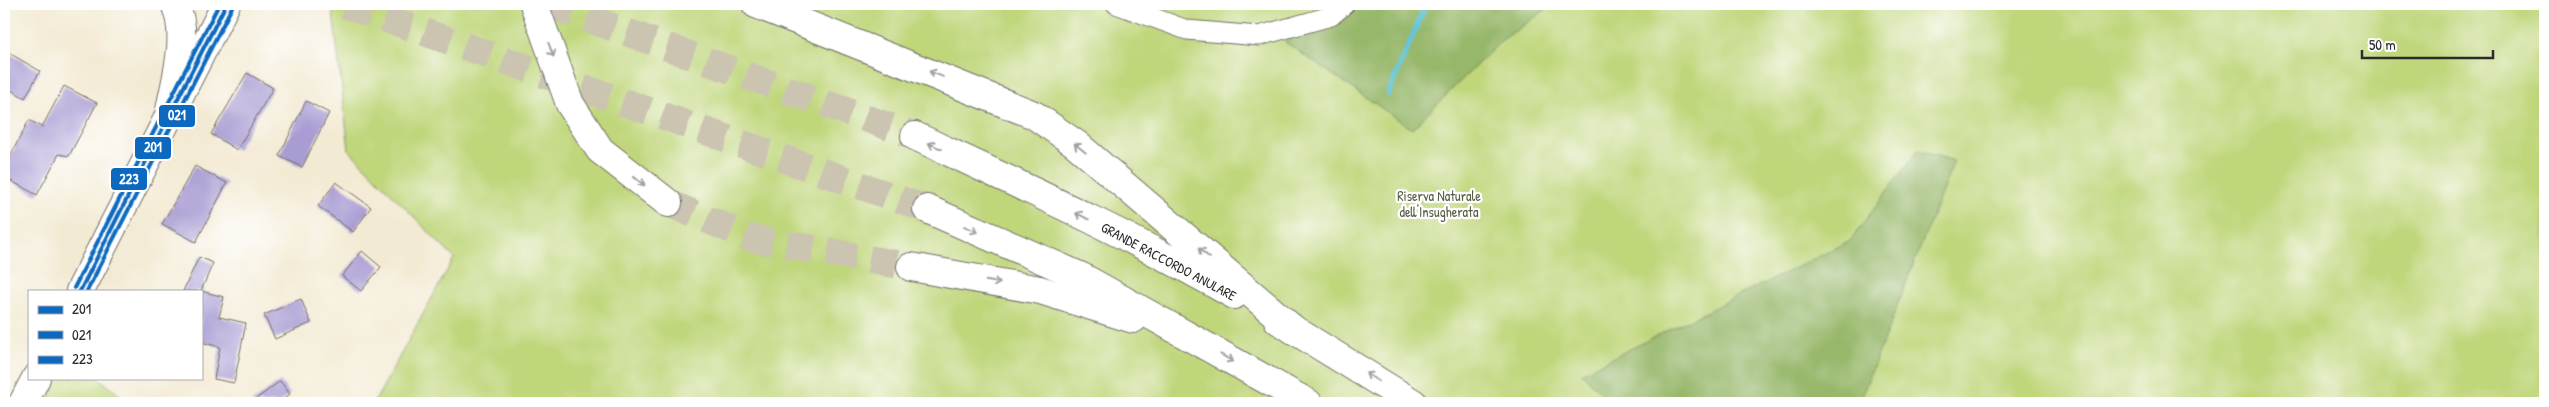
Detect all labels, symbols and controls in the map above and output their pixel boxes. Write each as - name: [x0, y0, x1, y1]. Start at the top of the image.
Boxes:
- scale bar: [2362, 28, 2493, 60]
- text: 50 m: [2369, 34, 2396, 55]
- one-way arrow: [547, 41, 556, 57]
- one-way arrow: [929, 69, 944, 78]
- line badge: 021: [158, 104, 196, 128]
- text: 021: [168, 105, 186, 124]
- line badge: 201: [134, 136, 172, 160]
- text: 201: [144, 137, 162, 156]
- one-way arrow: [928, 140, 943, 150]
- one-way arrow: [1073, 142, 1086, 153]
- line badge: 223: [110, 167, 148, 191]
- text: 223: [119, 169, 139, 188]
- one-way arrow: [633, 175, 646, 186]
- park label: Riserva Naturale dell'Insugherata: [1397, 186, 1481, 222]
- one-way arrow: [1074, 211, 1089, 221]
- street label: GRANDE RACCORDO ANULARE: [1098, 217, 1240, 305]
- one-way arrow: [963, 224, 978, 234]
- one-way arrow: [1197, 247, 1210, 258]
- one-way arrow: [985, 277, 1001, 287]
- legend: [28, 290, 202, 380]
- text: 201: [72, 298, 91, 319]
- text: 021: [72, 324, 91, 345]
- text: 223: [72, 348, 93, 369]
- one-way arrow: [1220, 353, 1235, 363]
- one-way arrow: [1365, 372, 1379, 382]

